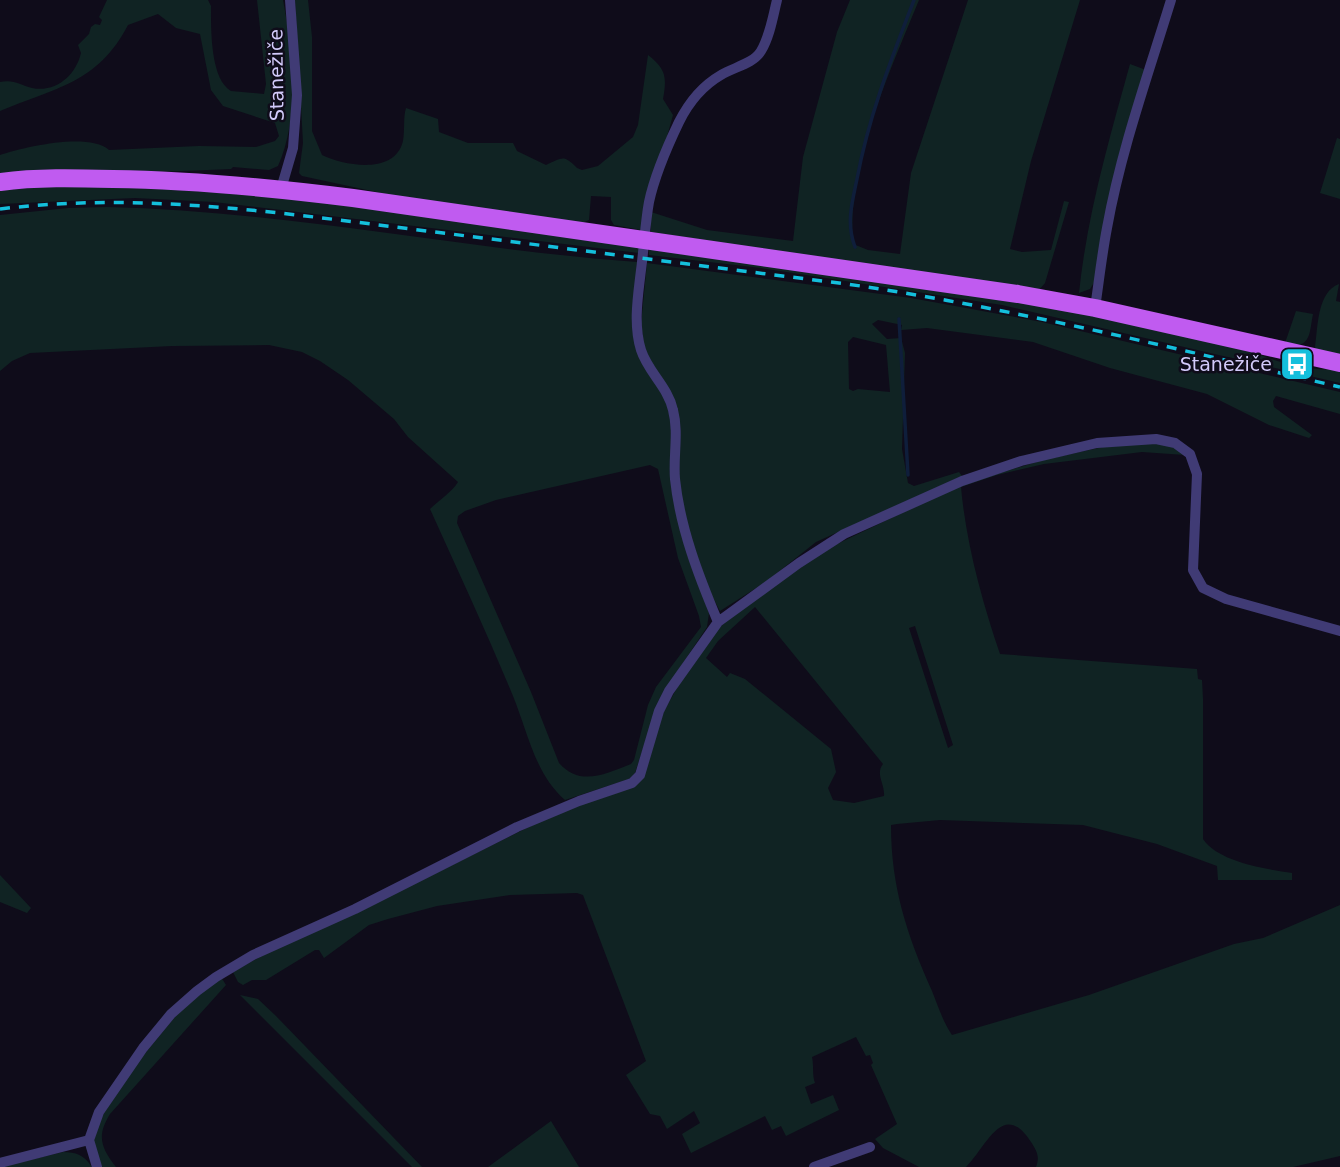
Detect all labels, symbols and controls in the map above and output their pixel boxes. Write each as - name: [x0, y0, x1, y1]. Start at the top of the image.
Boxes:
- street label: Stanežiče: [264, 29, 288, 121]
- bus stop icon: Stanežiče: [1278, 345, 1316, 383]
- place label: Stanežiče: [1180, 353, 1272, 375]

